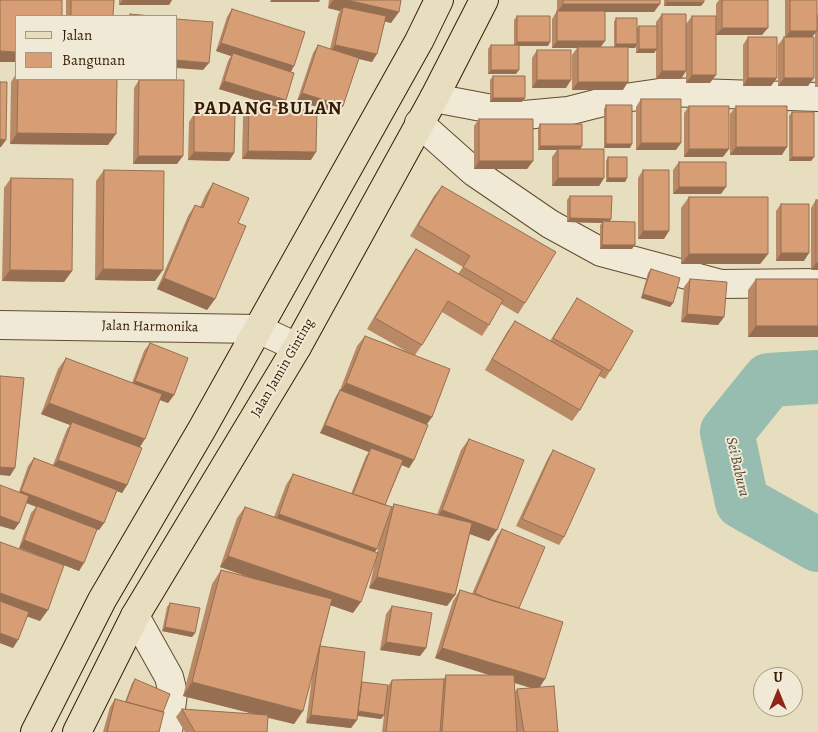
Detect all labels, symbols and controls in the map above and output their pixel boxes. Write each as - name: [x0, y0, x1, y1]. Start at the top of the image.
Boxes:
- legend: [15, 15, 178, 80]
- text: Jalan: [62, 25, 92, 45]
- text: Bangunan: [62, 50, 125, 70]
- district label: PADANG BULAN: [192, 98, 344, 120]
- street label: Jalan Jamin Ginting: [248, 315, 318, 421]
- street label: Jalan Harmonika: [102, 318, 198, 336]
- water label: Sei Babura: [721, 435, 753, 499]
- north arrow: [753, 667, 803, 717]
- text: U: [773, 668, 783, 687]

